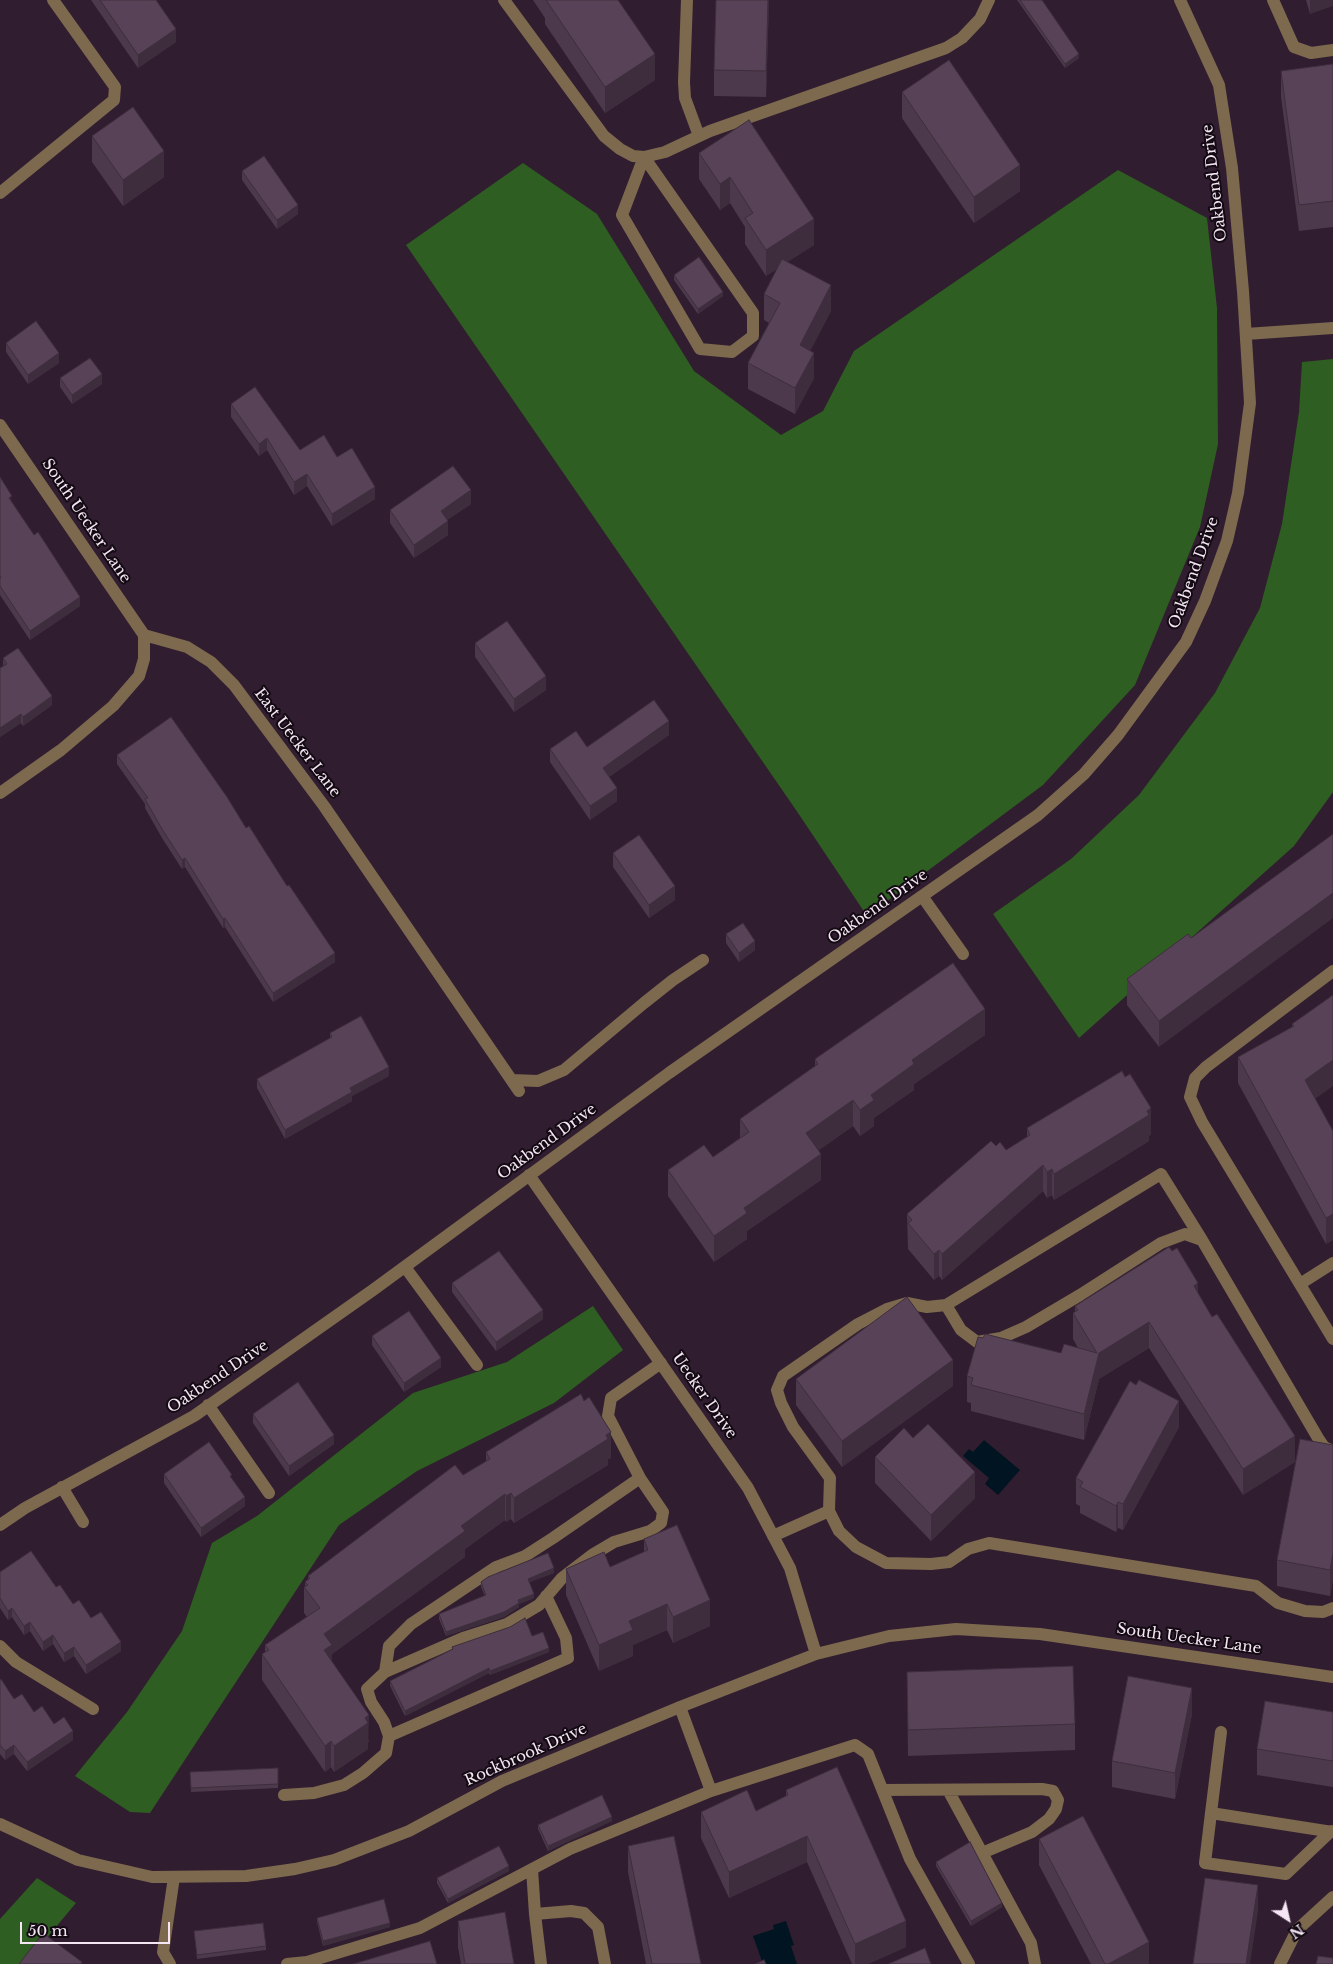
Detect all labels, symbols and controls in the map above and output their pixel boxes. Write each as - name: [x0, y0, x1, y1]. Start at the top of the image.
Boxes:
- street label: Oakbend Drive: [1199, 124, 1231, 242]
- street label: South Uecker Lane: [38, 456, 134, 586]
- street label: Oakbend Drive: [1165, 515, 1223, 631]
- street label: East Uecker Lane: [250, 685, 344, 801]
- street label: Oakbend Drive: [825, 866, 931, 948]
- street label: Oakbend Drive: [494, 1100, 600, 1184]
- street label: Oakbend Drive: [164, 1337, 272, 1417]
- street label: Uecker Drive: [668, 1350, 740, 1442]
- street label: South Uecker Lane: [1116, 1620, 1262, 1658]
- street label: Rockbrook Drive: [462, 1720, 590, 1790]
- north arrow: [1263, 1894, 1313, 1944]
- scale bar: [22, 1912, 172, 1944]
- text: N: [1286, 1920, 1307, 1942]
- text: 50 m: [28, 1921, 68, 1940]

